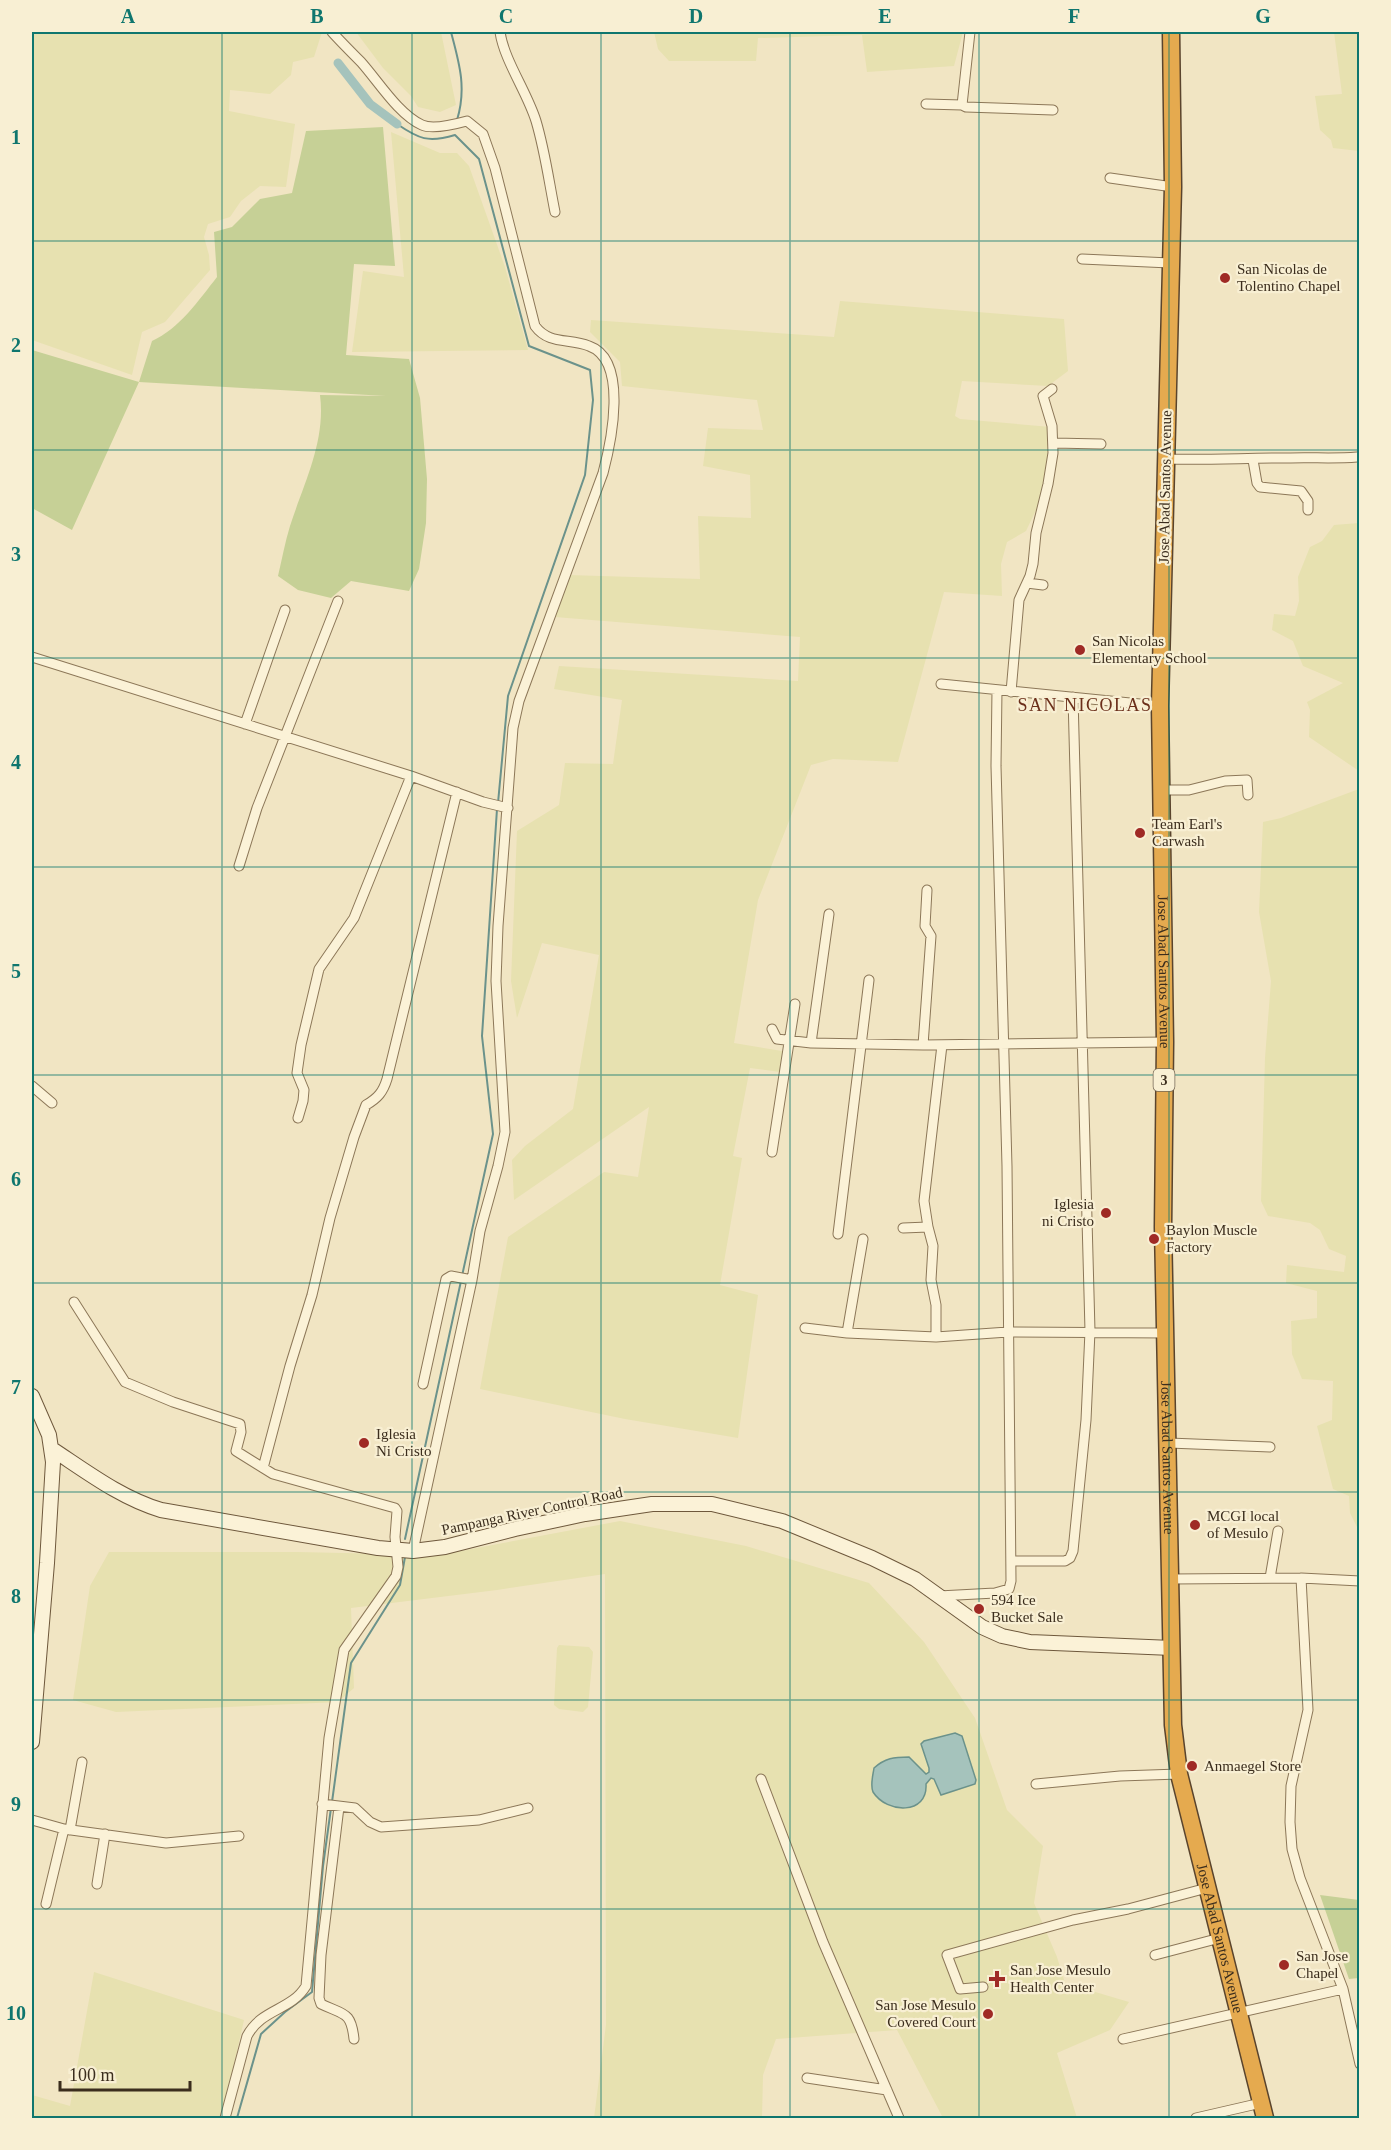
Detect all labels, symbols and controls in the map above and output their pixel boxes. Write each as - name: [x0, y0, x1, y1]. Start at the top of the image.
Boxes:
- text: A: [121, 5, 136, 27]
- text: B: [310, 5, 324, 27]
- text: C: [499, 5, 513, 27]
- text: D: [689, 5, 703, 27]
- text: E: [878, 5, 892, 27]
- text: F: [1068, 5, 1080, 27]
- text: G: [1255, 5, 1271, 27]
- text: 1: [11, 126, 21, 148]
- place label: San Nicolas de Tolentino Chapel: [1237, 261, 1341, 294]
- marker: San Nicolas de Tolentino Chapel: [1218, 271, 1232, 285]
- text: 2: [11, 334, 21, 356]
- street label: Jose Abad Santos Avenue: [1156, 410, 1174, 564]
- text: 3: [11, 543, 21, 565]
- place label: San Nicolas Elementary School: [1092, 633, 1207, 666]
- marker: San Nicolas Elementary School: [1073, 643, 1087, 657]
- district label: SAN NICOLAS: [1017, 695, 1153, 715]
- text: 4: [11, 751, 21, 773]
- place label: Team Earl's Carwash: [1152, 816, 1223, 849]
- marker: Team Earl's Carwash: [1133, 826, 1147, 840]
- street label: Jose Abad Santos Avenue: [1155, 895, 1173, 1049]
- text: 5: [11, 960, 21, 982]
- road number: 3: [1154, 1069, 1174, 1091]
- text: 6: [11, 1168, 21, 1190]
- place label: Iglesia ni Cristo: [1042, 1196, 1094, 1229]
- marker: Iglesia ni Cristo: [1099, 1206, 1113, 1220]
- place label: Baylon Muscle Factory: [1166, 1222, 1258, 1255]
- marker: Baylon Muscle Factory: [1147, 1232, 1161, 1246]
- text: 7: [11, 1376, 21, 1398]
- street label: Jose Abad Santos Avenue: [1158, 1381, 1177, 1535]
- place label: Iglesia Ni Cristo: [376, 1426, 431, 1459]
- marker: Iglesia Ni Cristo: [357, 1436, 371, 1450]
- street label: Pampanga River Control Road: [440, 1484, 624, 1538]
- place label: MCGI local of Mesulo: [1207, 1508, 1279, 1541]
- marker: MCGI local of Mesulo: [1188, 1518, 1202, 1532]
- text: 8: [11, 1585, 21, 1607]
- place label: 594 Ice Bucket Sale: [991, 1592, 1063, 1625]
- marker: 594 Ice Bucket Sale: [972, 1602, 986, 1616]
- place label: Anmaegel Store: [1204, 1758, 1301, 1774]
- marker: Anmaegel Store: [1185, 1759, 1199, 1773]
- text: 9: [11, 1793, 21, 1815]
- street label: Jose Abad Santos Avenue: [1194, 1862, 1247, 2015]
- place label: San Jose Chapel: [1296, 1948, 1348, 1981]
- marker: San Jose Chapel: [1277, 1958, 1291, 1972]
- place label: San Jose Mesulo Health Center: [1010, 1962, 1111, 1995]
- marker: San Jose Mesulo Health Center: [988, 1970, 1006, 1988]
- place label: San Jose Mesulo Covered Court: [875, 1997, 977, 2030]
- text: 10: [6, 2002, 26, 2024]
- marker: San Jose Mesulo Covered Court: [981, 2007, 995, 2021]
- scale bar: [60, 2054, 190, 2092]
- text: 100 m: [69, 2065, 115, 2085]

